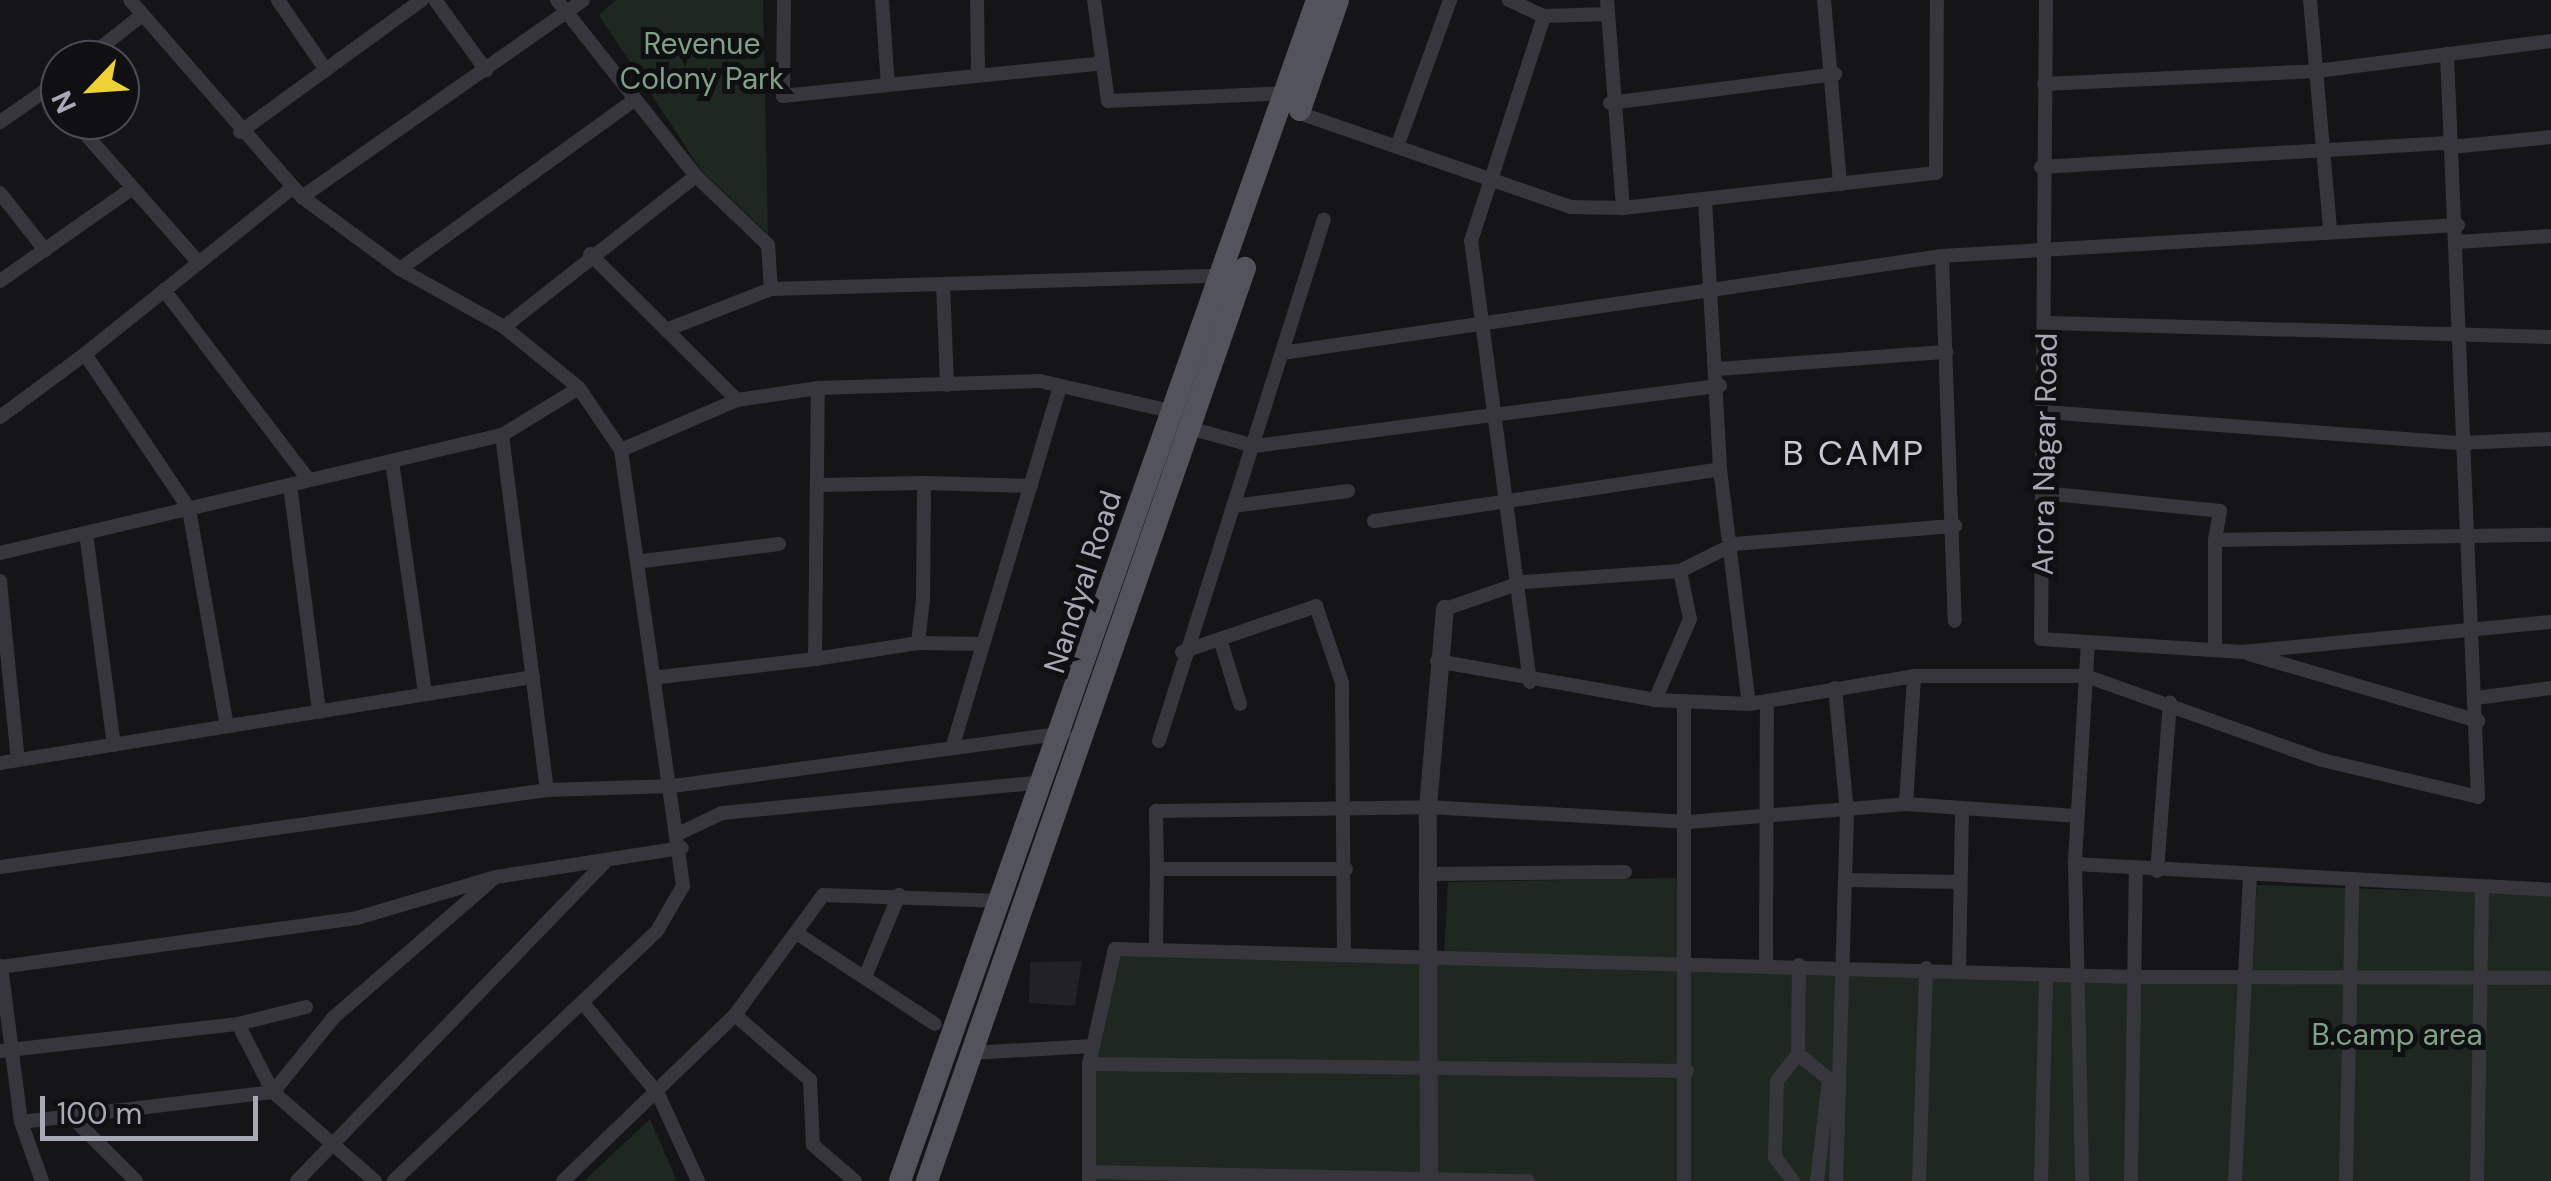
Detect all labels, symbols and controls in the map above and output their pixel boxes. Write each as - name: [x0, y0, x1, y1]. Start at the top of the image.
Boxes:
- park label: Revenue Colony Park: [620, 26, 784, 96]
- north arrow: [40, 40, 140, 140]
- text: N: [43, 85, 85, 119]
- street label: Arora Nagar Road: [2025, 332, 2065, 576]
- district label: B CAMP: [1783, 432, 1925, 474]
- street label: Nandyal Road: [1037, 486, 1129, 678]
- park label: B.camp area: [2311, 1017, 2483, 1053]
- scale bar: [45, 1076, 262, 1138]
- text: 100 m: [57, 1094, 142, 1133]

